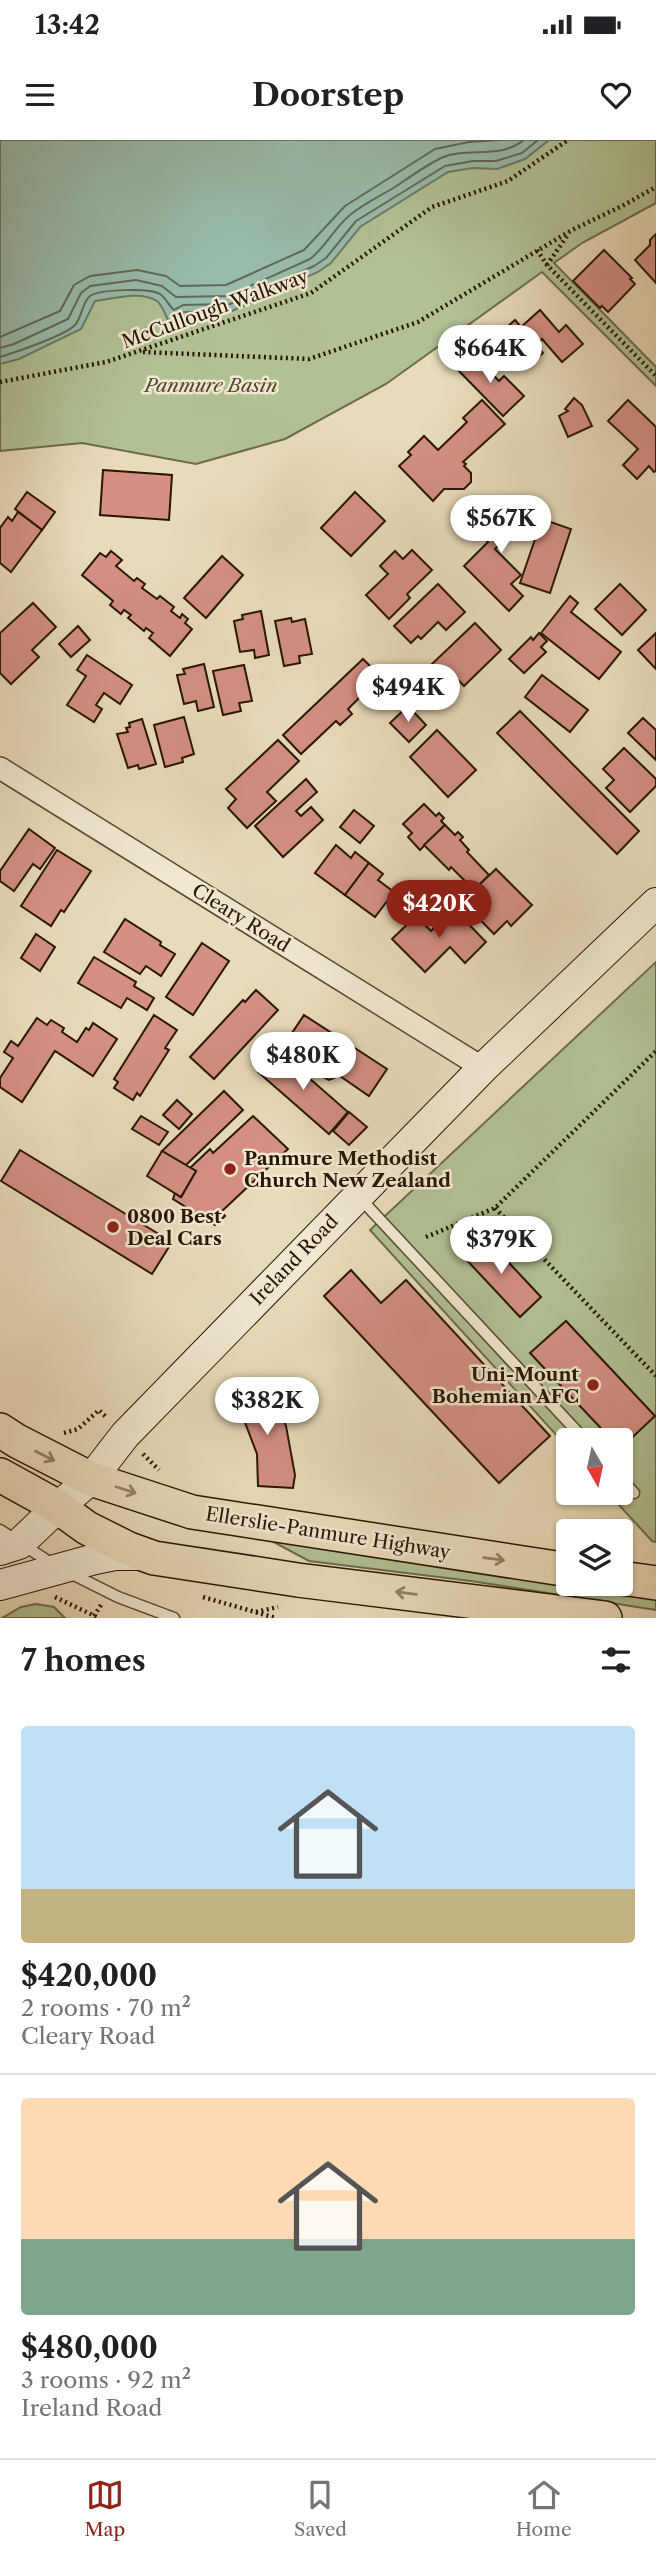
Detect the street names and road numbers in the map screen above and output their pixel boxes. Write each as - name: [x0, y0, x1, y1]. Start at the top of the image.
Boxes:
- street label: McCullough Walkway: [119, 264, 312, 353]
- street label: Cleary Road: [188, 879, 295, 957]
- street label: Ireland Road: [245, 1210, 343, 1310]
- street label: Ellerslie-Panmure Highway: [204, 1502, 453, 1564]

